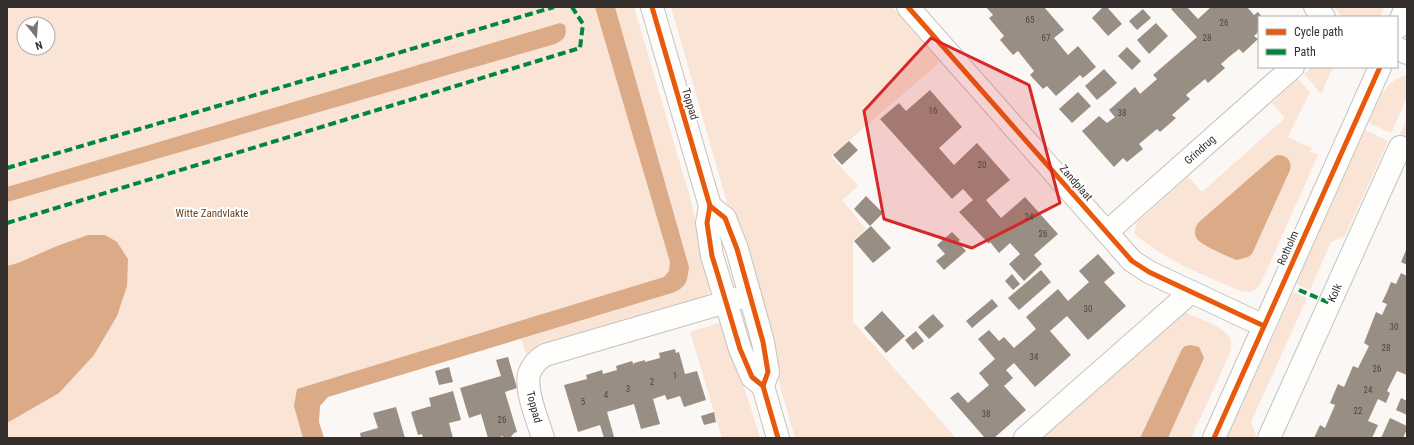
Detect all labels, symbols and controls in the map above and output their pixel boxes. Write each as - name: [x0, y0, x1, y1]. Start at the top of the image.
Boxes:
- house number: 65: [1026, 15, 1035, 25]
- north arrow: [16, 16, 56, 56]
- legend: [1258, 16, 1398, 68]
- house number: 26: [1220, 18, 1228, 28]
- text: Cycle path: [1294, 25, 1344, 39]
- house number: 67: [1042, 33, 1051, 43]
- house number: 28: [1203, 33, 1211, 43]
- text: N: [33, 38, 44, 52]
- text: Path: [1294, 45, 1316, 59]
- street label: Toppad: [679, 87, 701, 121]
- house number: 16: [929, 106, 937, 116]
- house number: 38: [1118, 108, 1126, 118]
- street label: Grindrug: [1182, 133, 1218, 167]
- house number: 20: [978, 160, 986, 170]
- street label: Zandplaat: [1057, 162, 1095, 204]
- park label: Witte Zandvlakte: [176, 207, 248, 220]
- house number: 24: [1025, 212, 1034, 222]
- house number: 26: [1039, 229, 1047, 239]
- street label: Rotholm: [1275, 229, 1301, 267]
- street label: Kolk: [1325, 282, 1345, 304]
- house number: 30: [1084, 304, 1092, 314]
- house number: 30: [1390, 322, 1398, 332]
- house number: 28: [1382, 343, 1390, 353]
- house number: 34: [1030, 352, 1039, 362]
- house number: 26: [1373, 364, 1381, 374]
- house number: 1: [673, 371, 677, 381]
- house number: 2: [650, 377, 655, 387]
- house number: 3: [626, 384, 630, 394]
- house number: 24: [1364, 385, 1373, 395]
- street label: Toppad: [524, 390, 544, 424]
- house number: 4: [604, 390, 609, 400]
- house number: 5: [581, 397, 586, 407]
- house number: 22: [1354, 406, 1363, 416]
- house number: 38: [982, 409, 990, 419]
- house number: 26: [498, 415, 506, 425]

